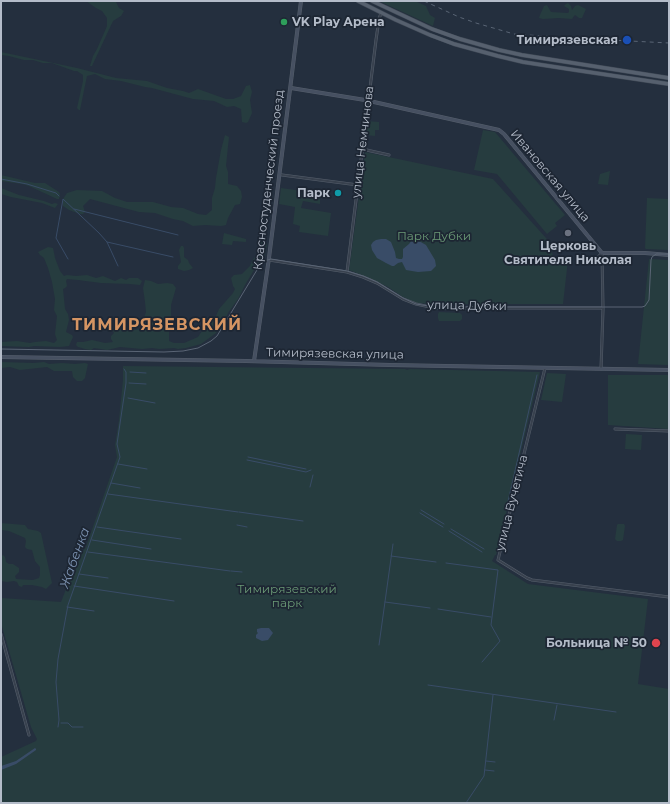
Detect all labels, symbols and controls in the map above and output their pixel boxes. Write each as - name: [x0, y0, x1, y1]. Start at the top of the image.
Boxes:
- place label: VK Play Арена: [292, 15, 385, 29]
- marker: VK Play Арена: [279, 17, 289, 27]
- place label: Тимирязевская: [517, 33, 618, 47]
- marker: Тимирязевская: [621, 34, 633, 46]
- street label: улица Немчинова: [349, 85, 377, 199]
- street label: Красностуденческий проезд: [251, 89, 287, 271]
- street label: Ивановская улица: [507, 127, 593, 225]
- place label: Парк: [297, 186, 330, 200]
- marker: Парк: [333, 188, 343, 198]
- marker: Церковь Святителя Николая: [563, 228, 573, 238]
- park label: Парк Дубки: [397, 229, 471, 243]
- place label: Церковь Святителя Николая: [504, 239, 632, 267]
- street label: улица Дубки: [427, 298, 507, 314]
- district label: ТИМИРЯЗЕВСКИЙ: [72, 315, 242, 335]
- street label: Тимирязевская улица: [266, 346, 404, 362]
- street label: улица Вучетича: [493, 453, 531, 553]
- water label: Жабенка: [57, 526, 93, 590]
- park label: Тимирязевский парк: [237, 582, 337, 610]
- place label: Больница № 50: [546, 636, 647, 650]
- marker: Больница № 50: [650, 637, 662, 649]

